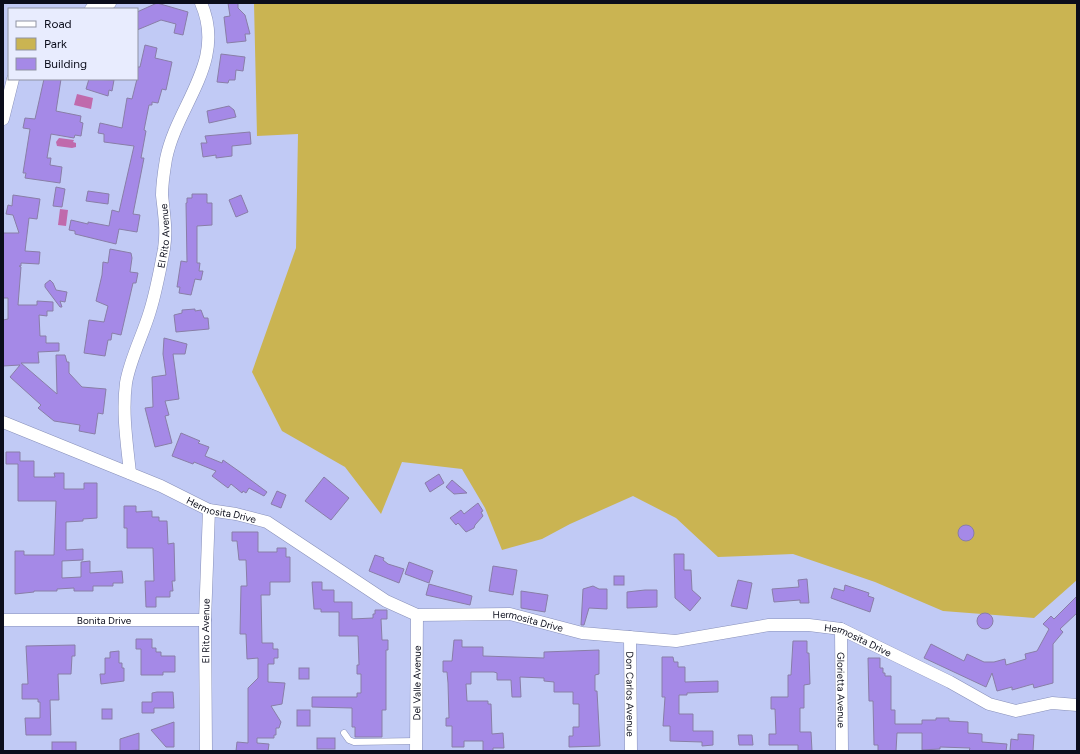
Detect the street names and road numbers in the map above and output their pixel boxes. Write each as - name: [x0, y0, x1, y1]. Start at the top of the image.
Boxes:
- street label: El Rito Avenue: [154, 202, 172, 269]
- street label: Hermosita Drive: [184, 493, 258, 526]
- street label: El Rito Avenue: [198, 598, 212, 664]
- street label: Hermosita Drive: [493, 607, 565, 634]
- street label: Bonita Drive: [77, 614, 132, 627]
- street label: Hermosita Drive: [823, 620, 894, 659]
- street label: Del Valle Avenue: [410, 645, 423, 721]
- street label: Don Carlos Avenue: [624, 651, 637, 737]
- street label: Glorietta Avenue: [835, 652, 848, 728]

